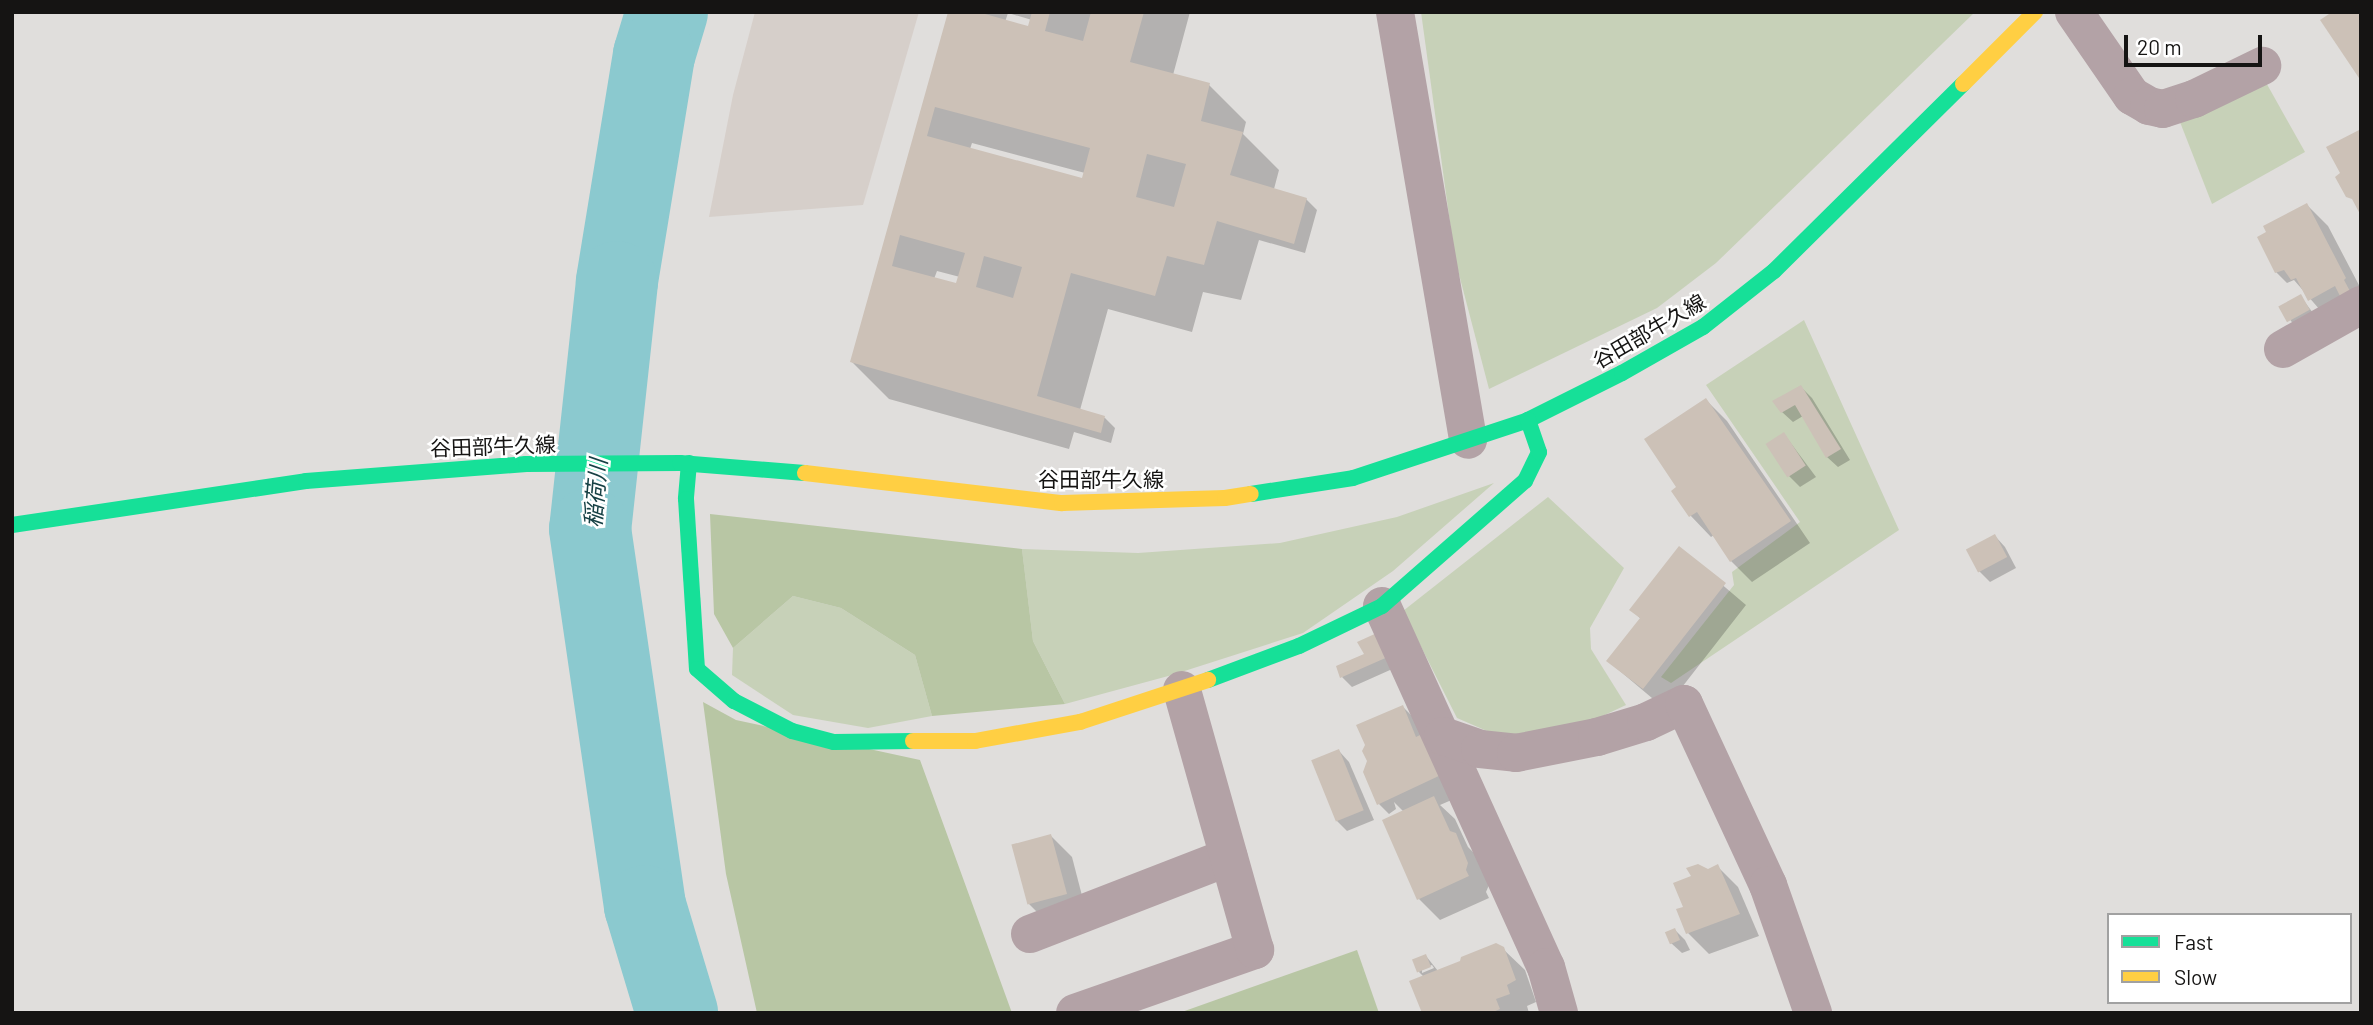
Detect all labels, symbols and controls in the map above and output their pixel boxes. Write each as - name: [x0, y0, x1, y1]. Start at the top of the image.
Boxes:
- scale bar: [2128, 21, 2266, 65]
- text: 20 m: [2137, 34, 2182, 59]
- street label: 谷田部牛久線: [1588, 289, 1710, 373]
- street label: 谷田部牛久線: [430, 431, 556, 461]
- water label: 稲荷川: [578, 457, 612, 529]
- street label: 谷田部牛久線: [1038, 466, 1164, 492]
- legend: [2107, 913, 2352, 1004]
- text: Fast: [2174, 929, 2214, 954]
- text: Slow: [2174, 964, 2217, 989]

